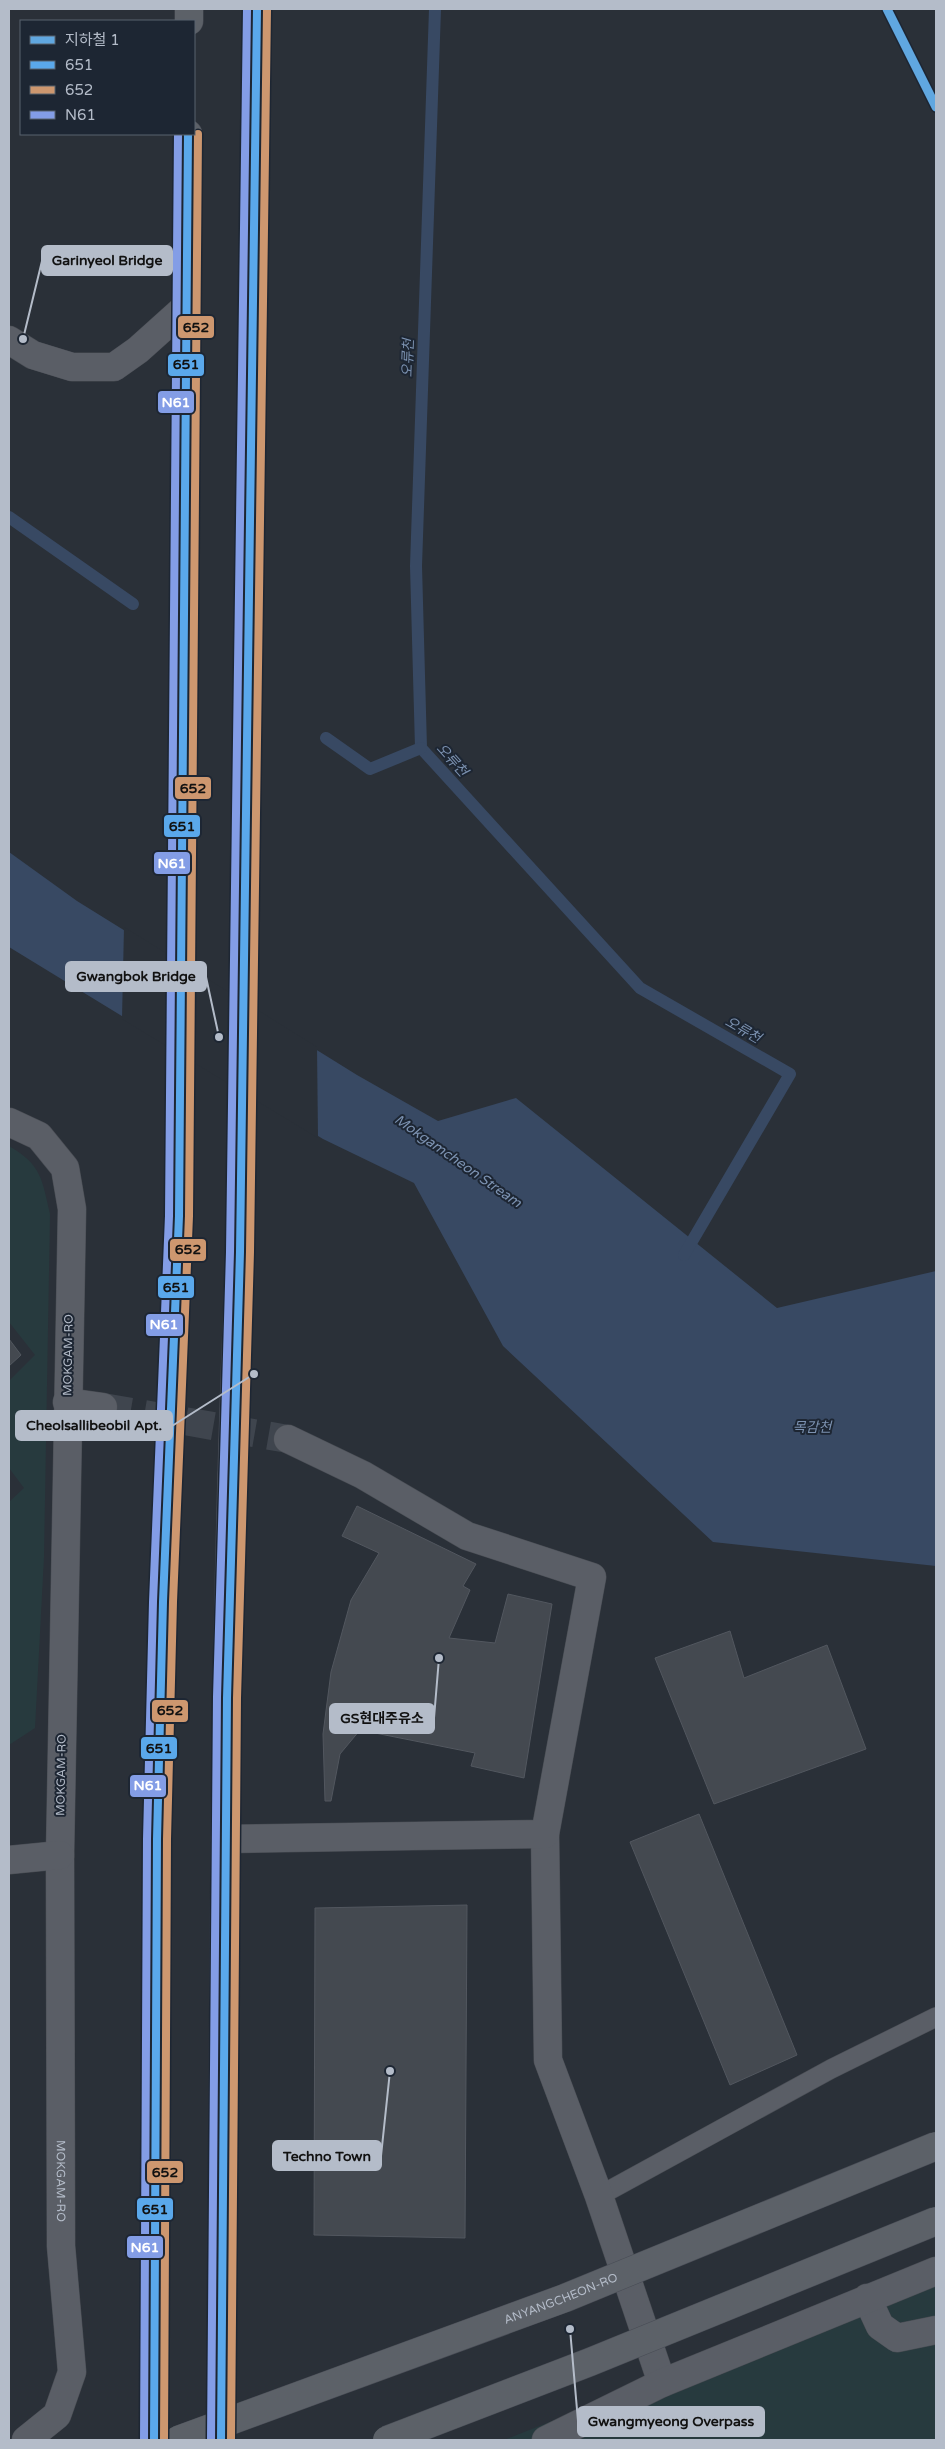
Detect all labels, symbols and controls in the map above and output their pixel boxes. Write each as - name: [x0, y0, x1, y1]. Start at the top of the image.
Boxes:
- legend: [20, 20, 195, 135]
- text: 지하철 1: [65, 31, 120, 49]
- text: 651: [65, 56, 93, 74]
- text: 652: [65, 81, 93, 99]
- text: N61: [65, 106, 96, 124]
- callout: Garinyeol Bridge: [42, 246, 172, 275]
- text: Garinyeol Bridge: [52, 252, 162, 269]
- line badge: 652: [177, 315, 215, 339]
- text: 652: [183, 319, 209, 336]
- water label: 오류천: [399, 337, 417, 378]
- line badge: 651: [167, 353, 205, 377]
- text: 651: [173, 356, 199, 373]
- line badge: N61: [157, 390, 195, 414]
- text: N61: [162, 394, 190, 411]
- water label: 오류천: [433, 740, 472, 781]
- line badge: 652: [174, 776, 212, 800]
- text: 652: [180, 780, 206, 797]
- line badge: 651: [163, 814, 201, 838]
- text: 651: [169, 818, 195, 835]
- line badge: N61: [153, 851, 191, 875]
- text: N61: [158, 855, 186, 872]
- callout: Gwangbok Bridge: [66, 962, 206, 991]
- text: Gwangbok Bridge: [76, 968, 196, 985]
- water label: 오류천: [722, 1013, 765, 1048]
- water label: Mokgamcheon Stream: [391, 1111, 526, 1212]
- line badge: 652: [169, 1238, 207, 1262]
- text: 652: [175, 1241, 201, 1258]
- line badge: 651: [157, 1275, 195, 1299]
- text: 651: [163, 1279, 189, 1296]
- line badge: N61: [145, 1313, 184, 1337]
- street label: MOKGAM-RO: [60, 1314, 76, 1396]
- text: N61: [150, 1316, 178, 1333]
- callout: Cheolsallibeobil Apt.: [16, 1411, 172, 1440]
- text: Cheolsallibeobil Apt.: [26, 1417, 162, 1434]
- water label: 목감천: [793, 1419, 832, 1436]
- line badge: 652: [151, 1699, 189, 1723]
- text: 652: [157, 1702, 183, 1719]
- callout: GS현대주유소: [330, 1704, 434, 1733]
- text: GS현대주유소: [340, 1710, 424, 1727]
- street label: MOKGAM-RO: [53, 1734, 69, 1816]
- line badge: 651: [140, 1736, 178, 1760]
- text: 651: [146, 1740, 172, 1757]
- line badge: N61: [129, 1774, 167, 1798]
- text: N61: [134, 1777, 162, 1794]
- street label: MOKGAM-RO: [54, 2140, 68, 2222]
- callout: Techno Town: [273, 2141, 381, 2170]
- text: Techno Town: [282, 2148, 371, 2165]
- line badge: 652: [146, 2160, 184, 2184]
- text: 652: [152, 2164, 178, 2181]
- line badge: 651: [136, 2197, 174, 2221]
- text: 651: [142, 2201, 168, 2218]
- line badge: N61: [126, 2235, 164, 2259]
- text: N61: [131, 2239, 159, 2256]
- street label: ANYANGCHEON-RO: [502, 2270, 620, 2327]
- callout: Gwangmyeong Overpass: [578, 2407, 764, 2436]
- text: Gwangmyeong Overpass: [588, 2413, 755, 2430]

